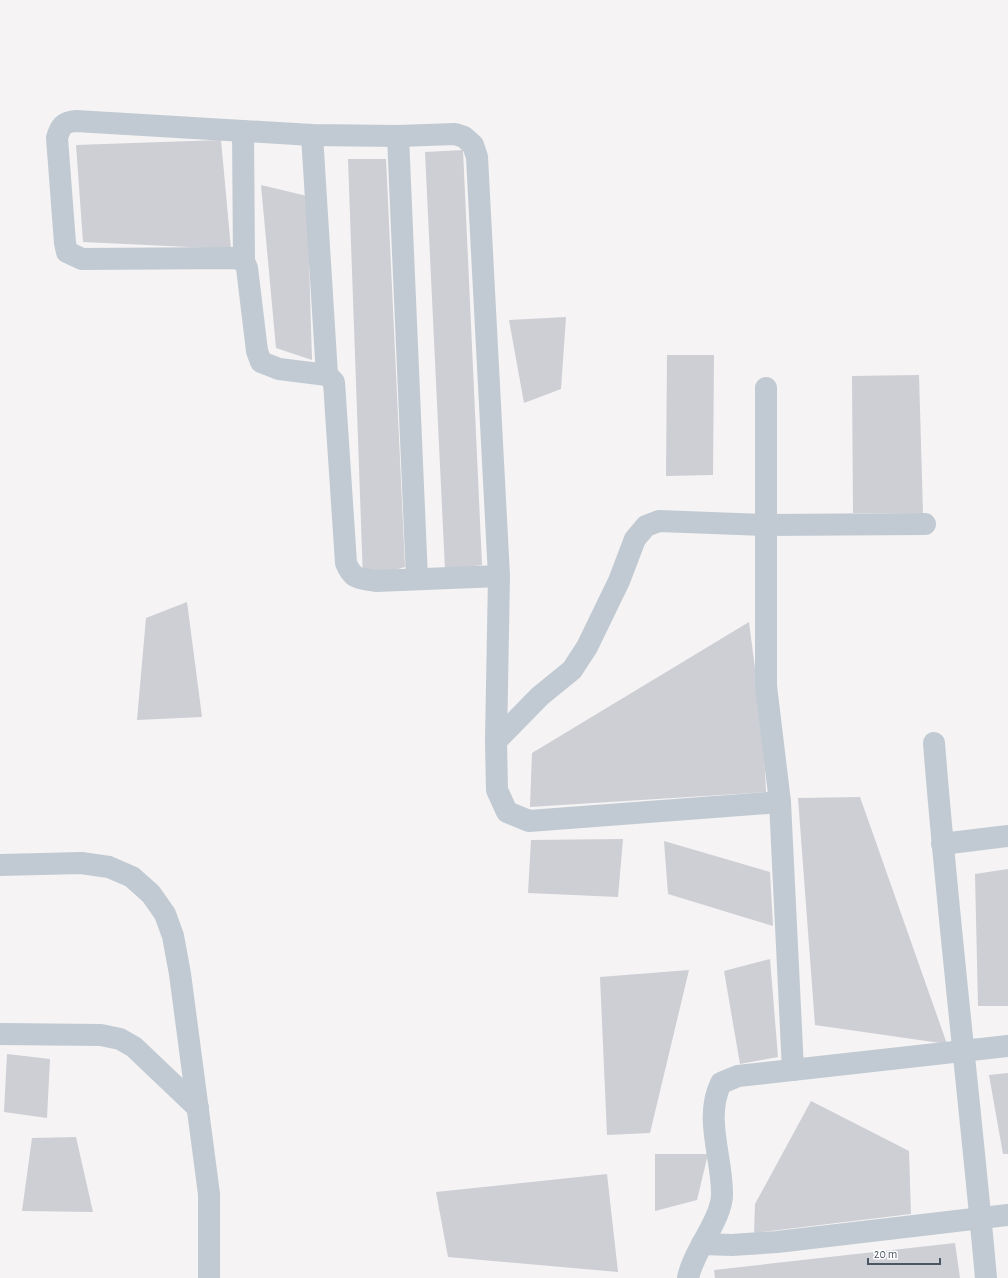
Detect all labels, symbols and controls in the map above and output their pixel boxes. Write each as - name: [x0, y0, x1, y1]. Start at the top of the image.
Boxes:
- scale bar: [868, 1240, 940, 1266]
- text: 20 m: [874, 1248, 897, 1260]

